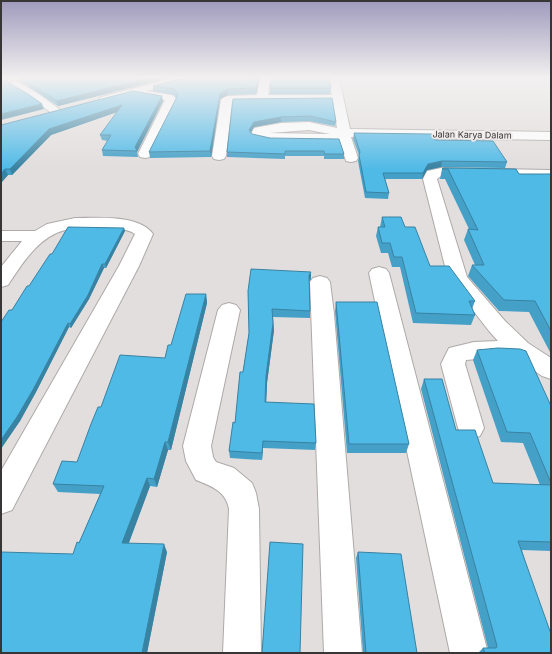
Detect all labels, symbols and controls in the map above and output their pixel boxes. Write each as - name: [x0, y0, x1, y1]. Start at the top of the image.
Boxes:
- street label: Jalan Karya Dalam: [432, 128, 512, 141]

